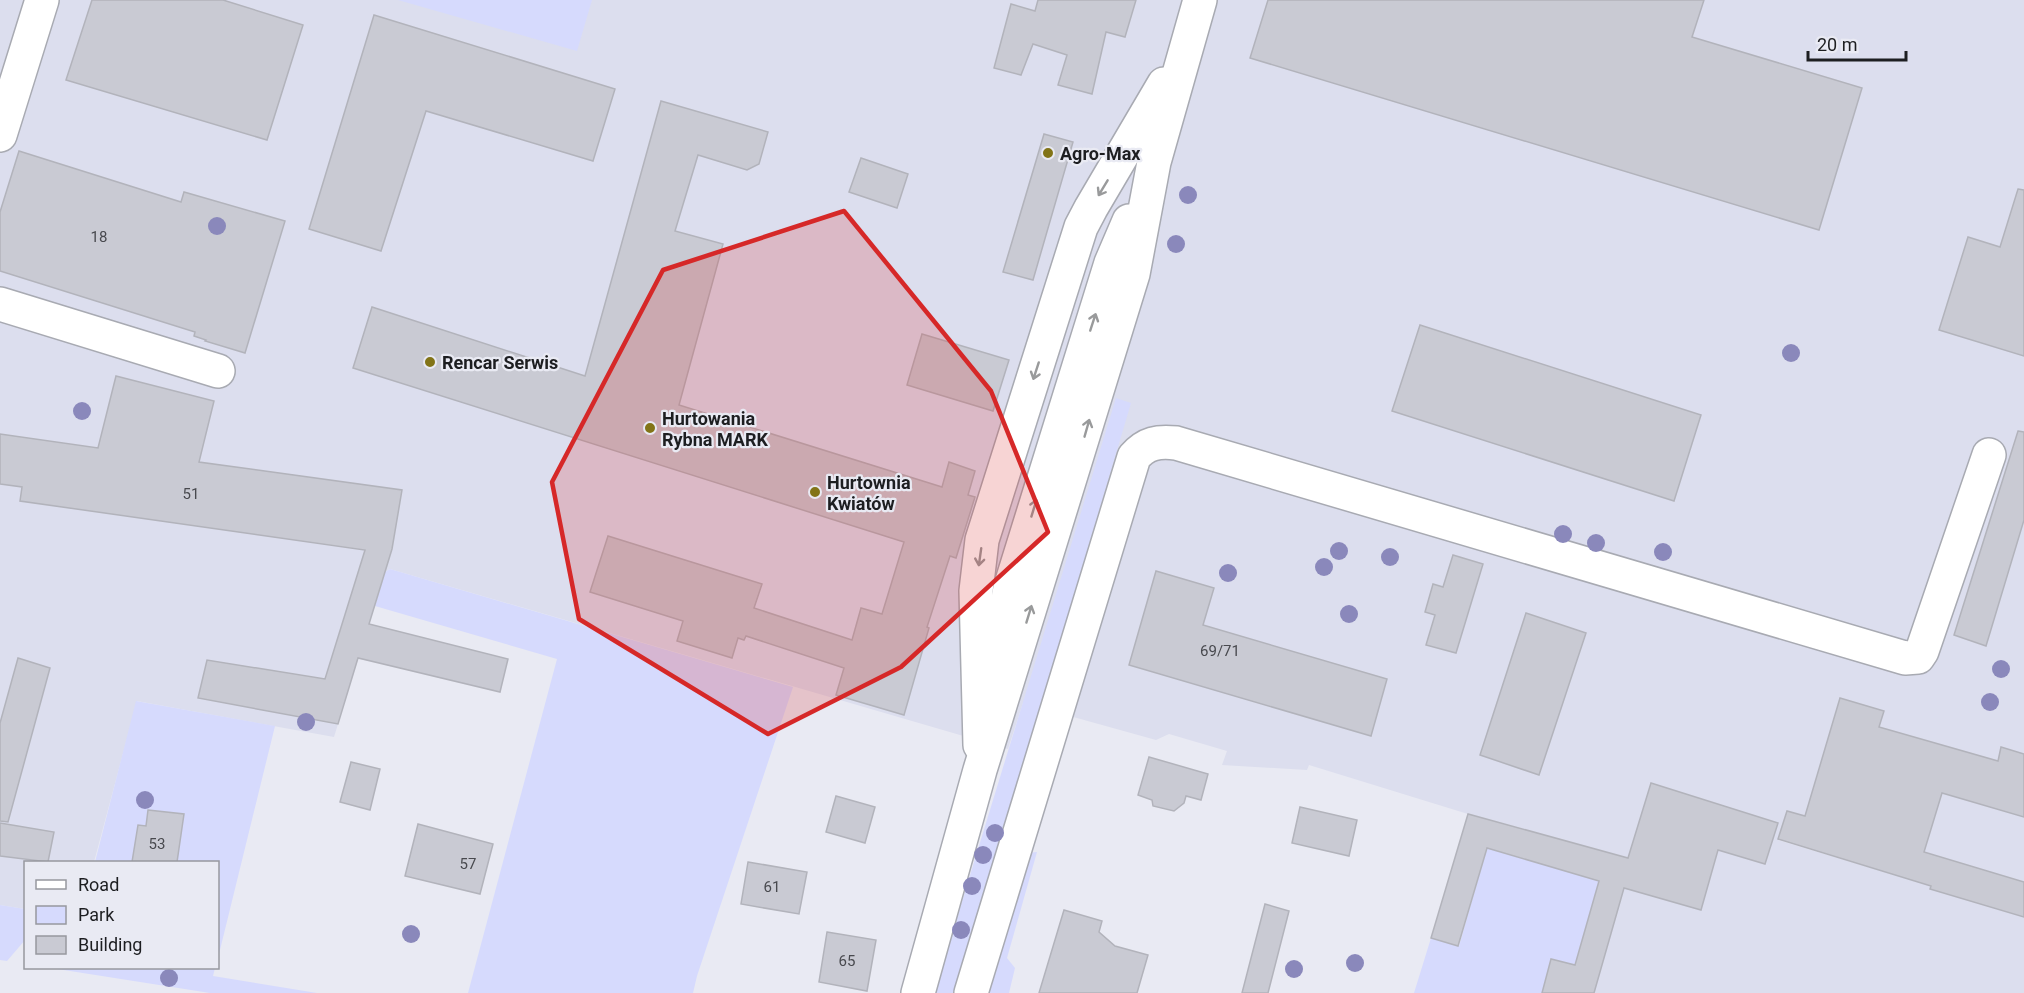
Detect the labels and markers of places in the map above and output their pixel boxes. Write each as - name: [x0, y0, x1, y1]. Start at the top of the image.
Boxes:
- place label: Agro-Max: [1060, 143, 1141, 164]
- marker: Agro-Max: [1041, 146, 1055, 160]
- place label: Rencar Serwis: [442, 352, 558, 373]
- marker: Rencar Serwis: [423, 355, 437, 369]
- place label: Hurtowania Rybna MARK: [662, 408, 768, 450]
- marker: Hurtowania Rybna MARK: [643, 421, 657, 435]
- place label: Hurtownia Kwiatów: [827, 472, 911, 514]
- marker: Hurtownia Kwiatów: [808, 485, 822, 499]

